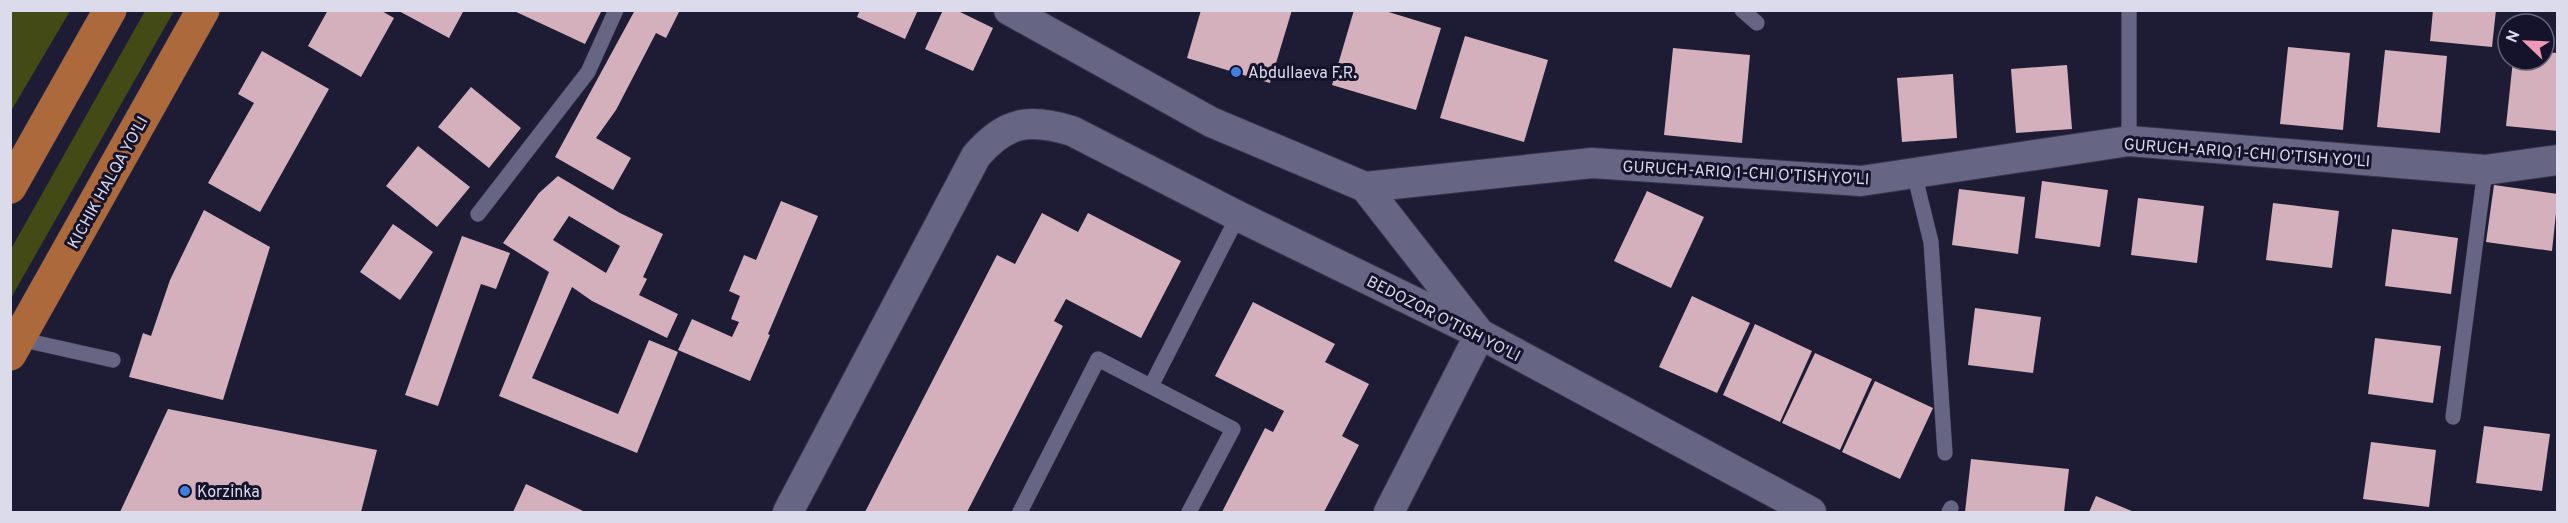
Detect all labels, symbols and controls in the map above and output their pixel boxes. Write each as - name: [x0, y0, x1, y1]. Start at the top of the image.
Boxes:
- north arrow: [2496, 12, 2556, 72]
- text: N: [2503, 28, 2525, 46]
- place label: Abdullaeva F.R.: [1248, 64, 1357, 84]
- marker: Abdullaeva F.R.: [1229, 65, 1243, 79]
- street label: KICHIK HALQA YO'LI: [64, 113, 153, 253]
- street label: GURUCH-ARIQ 1-CHI O'TISH YO'LI: [2123, 135, 2371, 173]
- street label: GURUCH-ARIQ 1-CHI O'TISH YO'LI: [1622, 158, 1870, 190]
- street label: BEDOZOR O'TISH YO'LI: [1363, 272, 1523, 367]
- place label: Korzinka: [197, 483, 260, 503]
- marker: Korzinka: [178, 484, 192, 498]

